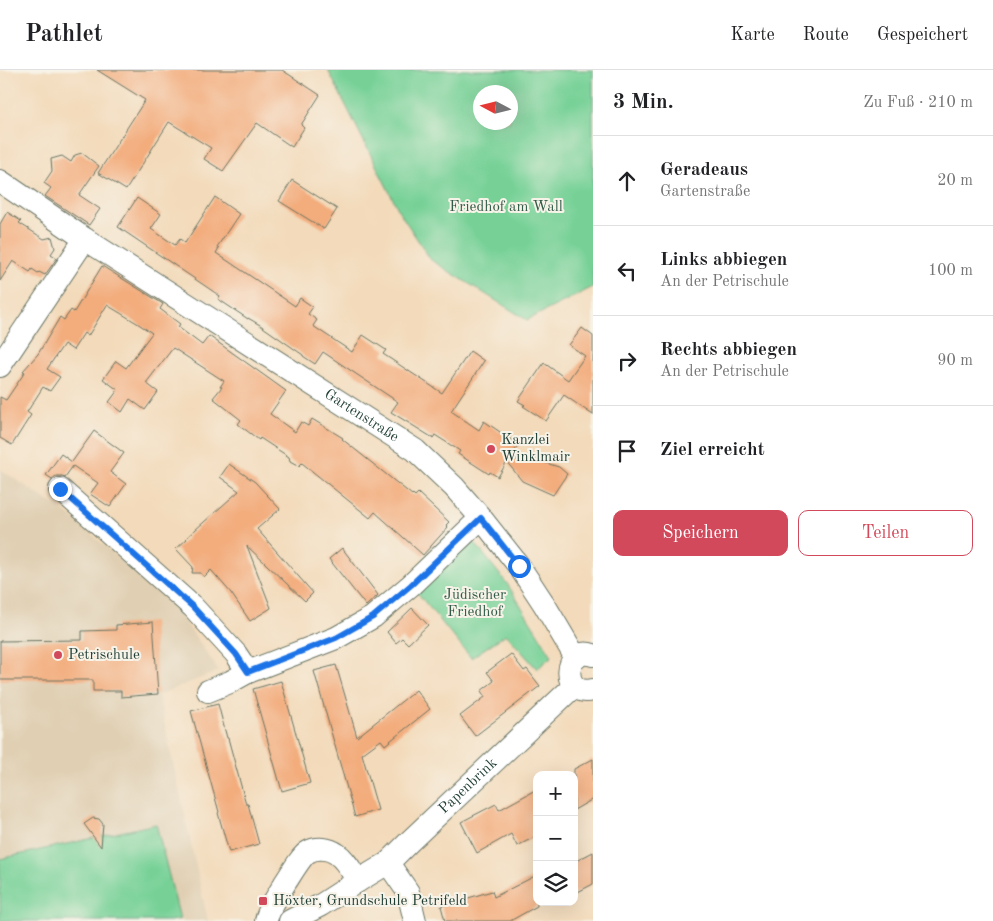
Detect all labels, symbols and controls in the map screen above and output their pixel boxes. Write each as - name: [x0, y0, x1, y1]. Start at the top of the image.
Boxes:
- text: Pathlet: [25, 23, 103, 47]
- text: Karte: [730, 26, 775, 44]
- text: Route: [803, 26, 849, 44]
- text: Gespeichert: [877, 26, 968, 44]
- north arrow: [473, 85, 518, 130]
- text: 3 Min.: [613, 92, 674, 113]
- text: Zu Fuß · 210 m: [863, 95, 973, 111]
- text: Geradeaus: [660, 161, 748, 180]
- icon: ahead: [613, 167, 641, 195]
- text: 20 m: [937, 173, 973, 189]
- text: Gartenstraße: [660, 184, 750, 200]
- park label: Friedhof am Wall: [449, 200, 563, 215]
- text: Links abbiegen: [660, 251, 787, 270]
- icon: left: [613, 257, 641, 285]
- text: 100 m: [928, 263, 973, 279]
- text: An der Petrischule: [660, 274, 789, 290]
- text: Rechts abbiegen: [660, 341, 797, 360]
- icon: right: [613, 347, 641, 375]
- text: 90 m: [937, 353, 973, 369]
- text: An der Petrischule: [660, 364, 789, 380]
- street label: Gartenstraße: [322, 387, 401, 445]
- place label: Kanzlei Winklmair: [501, 433, 570, 465]
- icon: arrive: [613, 437, 641, 465]
- text: Ziel erreicht: [660, 441, 765, 460]
- marker: Kanzlei Winklmair: [485, 443, 497, 455]
- route end: [49, 478, 72, 501]
- button: Speichern: [613, 510, 788, 556]
- button: Teilen: [798, 510, 973, 556]
- route start: [508, 555, 531, 578]
- park label: Jüdischer Friedhof: [444, 588, 506, 620]
- place label: Petrischule: [68, 648, 140, 663]
- marker: Petrischule: [52, 649, 64, 661]
- street label: Papenbrink: [436, 755, 500, 817]
- map controls: [533, 771, 578, 906]
- button: +: [533, 771, 578, 816]
- button: −: [533, 816, 578, 861]
- button: layers: [533, 861, 578, 906]
- place label: Höxter, Grundschule Petrifeld: [273, 894, 467, 909]
- marker: Höxter, Grundschule Petrifeld: [257, 895, 269, 907]

